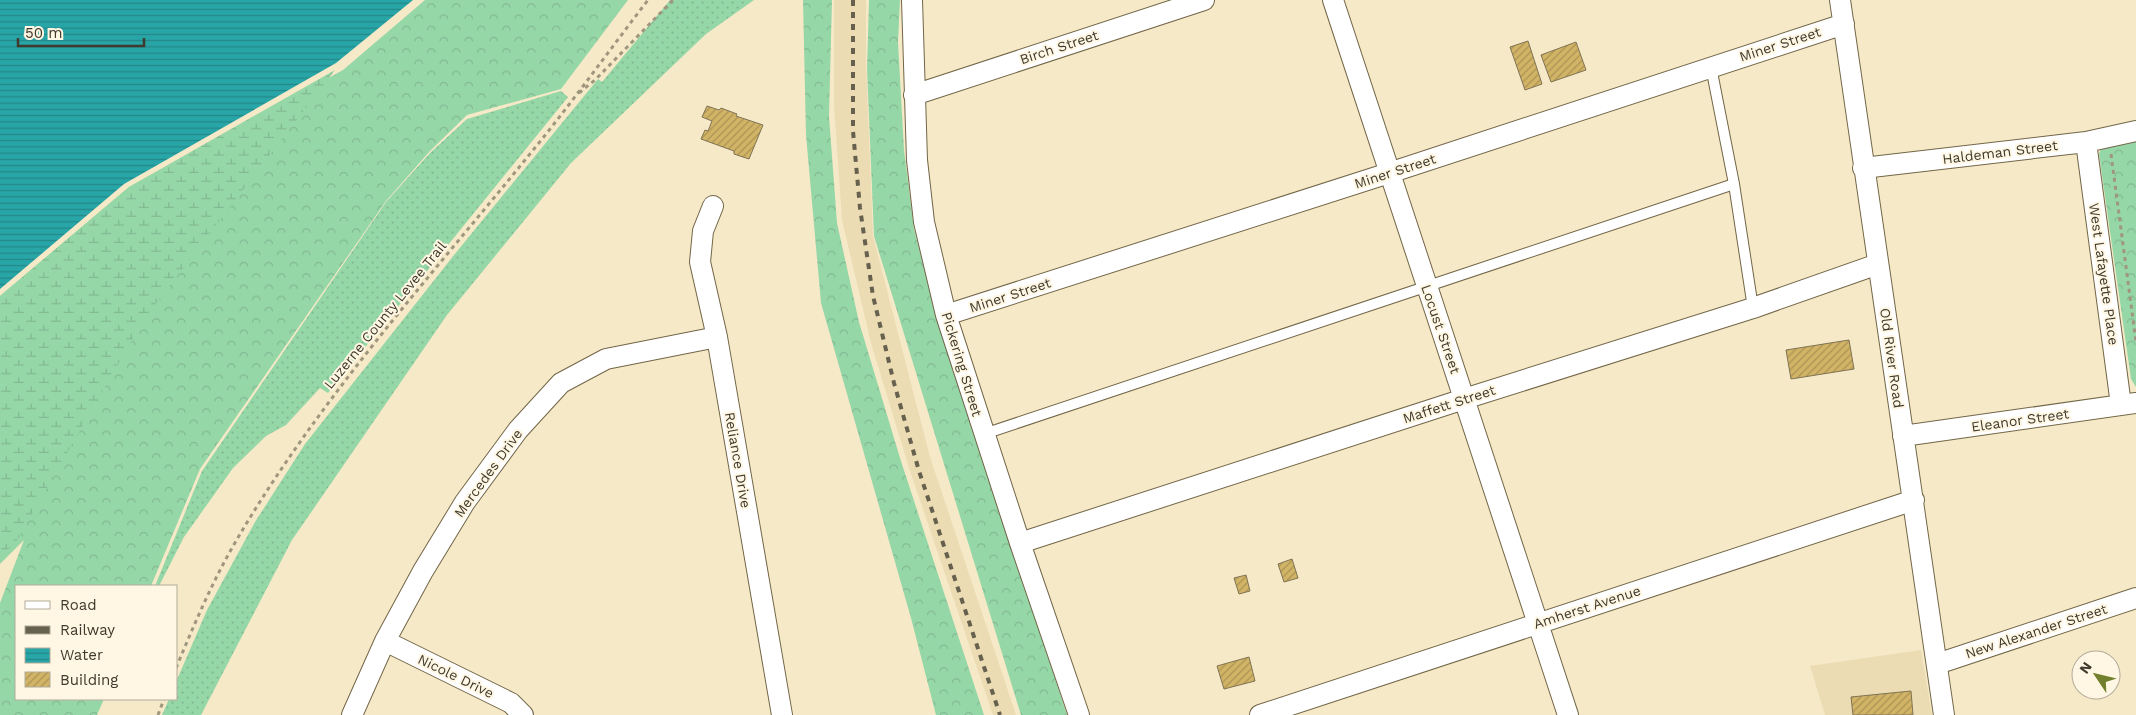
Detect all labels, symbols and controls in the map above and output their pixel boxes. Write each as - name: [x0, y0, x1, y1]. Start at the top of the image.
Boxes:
- scale bar: [18, 15, 144, 47]
- street label: Miner Street: [1737, 23, 1823, 65]
- text: 50 m: [25, 24, 62, 42]
- street label: Birch Street: [1018, 27, 1100, 67]
- street label: Haldeman Street: [1941, 137, 2059, 167]
- street label: Miner Street: [1352, 150, 1438, 192]
- street label: West Lafayette Place: [2086, 202, 2122, 346]
- street label: Luzerne County Levee Trail: [321, 238, 450, 392]
- street label: Miner Street: [967, 274, 1053, 316]
- street label: Locust Street: [1418, 282, 1464, 376]
- street label: Old River Road: [1877, 307, 1907, 409]
- street label: Pickering Street: [939, 310, 986, 418]
- street label: Maffett Street: [1401, 381, 1497, 426]
- street label: Eleanor Street: [1970, 405, 2070, 435]
- street label: Reliance Drive: [722, 411, 754, 509]
- street label: Mercedes Drive: [451, 426, 525, 520]
- street label: Amherst Avenue: [1531, 582, 1643, 632]
- legend: [15, 585, 178, 700]
- text: Road: [60, 596, 97, 614]
- street label: New Alexander Street: [1963, 600, 2109, 661]
- text: Railway: [60, 621, 115, 639]
- text: Water: [60, 646, 103, 664]
- north arrow: [2071, 650, 2121, 700]
- street label: Nicole Drive: [416, 651, 496, 701]
- text: N: [2076, 659, 2095, 676]
- text: Building: [60, 671, 118, 689]

